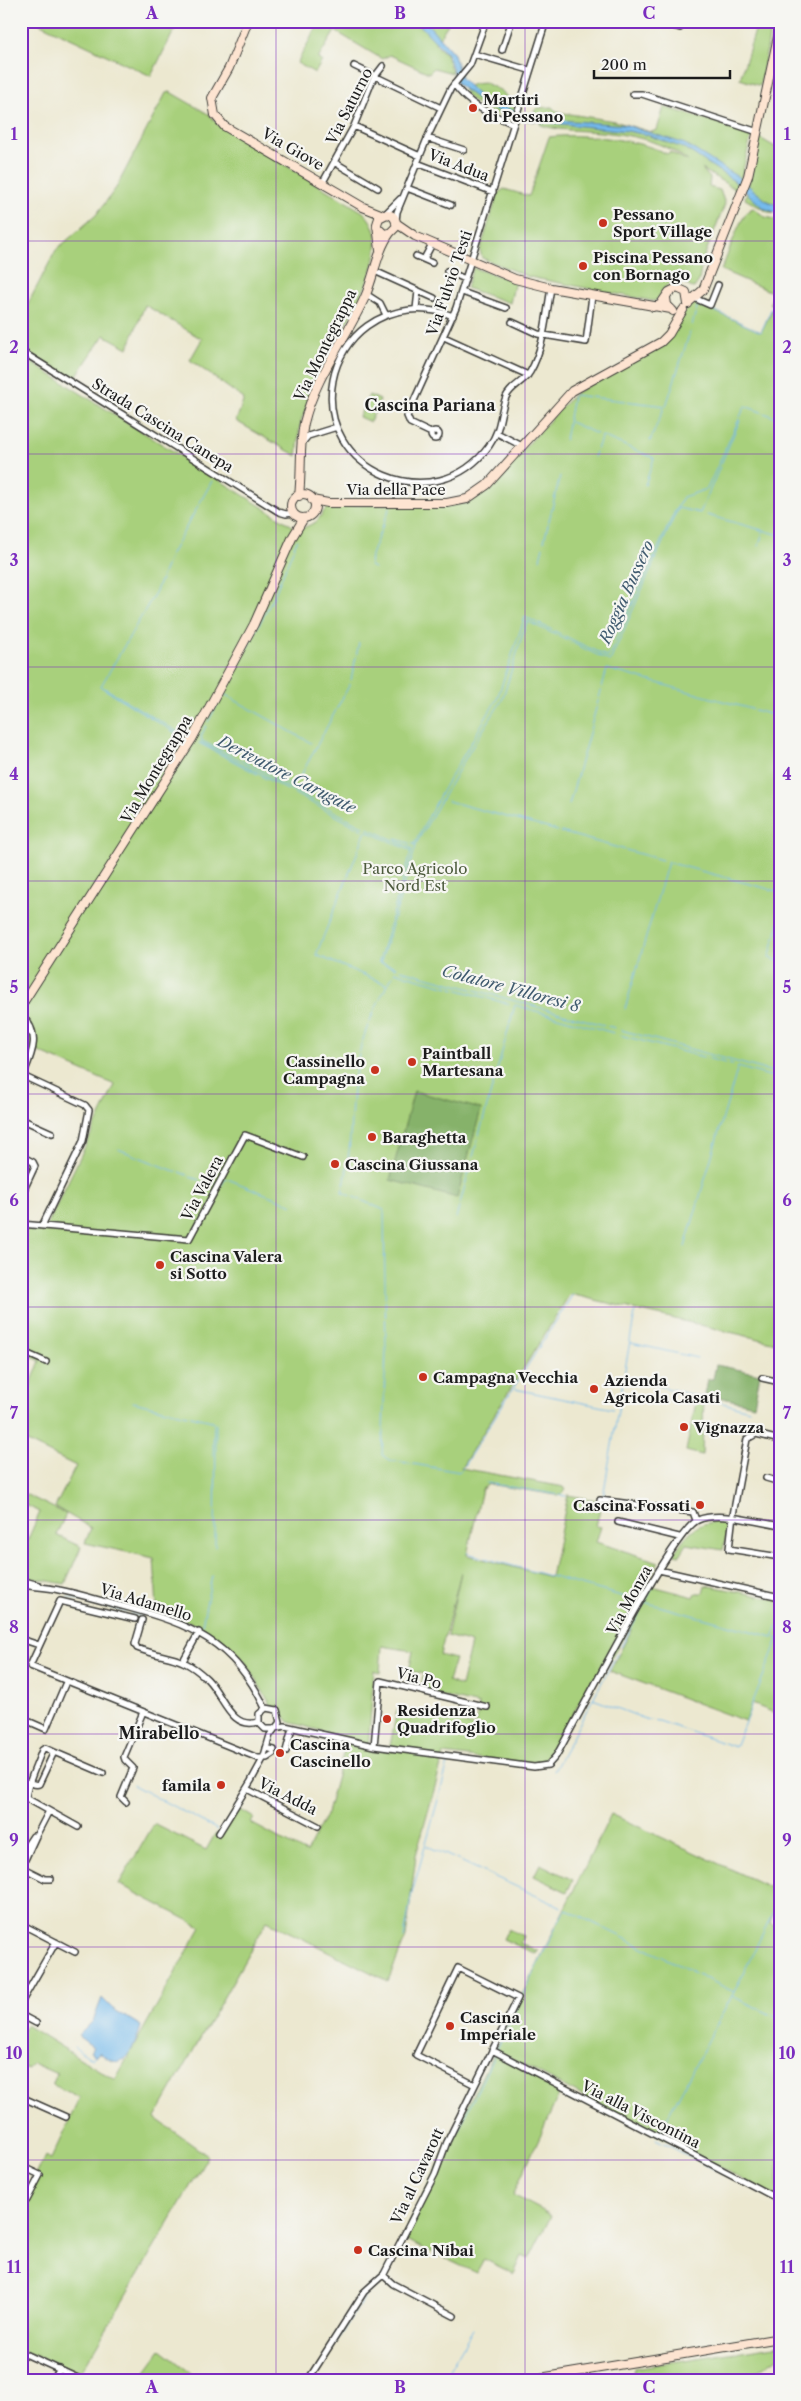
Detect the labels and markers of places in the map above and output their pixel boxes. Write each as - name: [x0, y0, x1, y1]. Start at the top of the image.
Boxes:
- place label: Martiri di Pessano: [483, 90, 563, 126]
- marker: Martiri di Pessano: [467, 102, 479, 114]
- place label: Pessano Sport Village: [613, 205, 712, 241]
- marker: Pessano Sport Village: [597, 217, 609, 229]
- place label: Piscina Pessano con Bornago: [593, 248, 713, 284]
- marker: Piscina Pessano con Bornago: [577, 260, 589, 272]
- place label: Paintball Martesana: [422, 1044, 504, 1080]
- place label: Cassinello Campagna: [283, 1052, 365, 1088]
- marker: Paintball Martesana: [406, 1056, 418, 1068]
- marker: Cassinello Campagna: [369, 1064, 381, 1076]
- place label: Baraghetta: [382, 1128, 467, 1147]
- marker: Baraghetta: [366, 1131, 378, 1143]
- place label: Cascina Giussana: [345, 1155, 479, 1174]
- marker: Cascina Giussana: [329, 1158, 341, 1170]
- place label: Cascina Valera si Sotto: [170, 1247, 283, 1283]
- marker: Cascina Valera si Sotto: [154, 1259, 166, 1271]
- place label: Campagna Vecchia: [433, 1368, 578, 1387]
- marker: Campagna Vecchia: [417, 1371, 429, 1383]
- place label: Azienda Agricola Casati: [603, 1371, 721, 1407]
- marker: Azienda Agricola Casati: [588, 1383, 600, 1395]
- place label: Vignazza: [693, 1418, 764, 1437]
- marker: Vignazza: [678, 1421, 690, 1433]
- place label: Cascina Fossati: [573, 1496, 691, 1515]
- marker: Cascina Fossati: [694, 1499, 706, 1511]
- place label: Residenza Quadrifoglio: [397, 1701, 496, 1737]
- marker: Residenza Quadrifoglio: [381, 1713, 393, 1725]
- place label: Cascina Cascinello: [290, 1735, 371, 1771]
- marker: Cascina Cascinello: [274, 1747, 286, 1759]
- place label: famila: [162, 1776, 211, 1795]
- marker: famila: [215, 1779, 227, 1791]
- place label: Cascina Imperiale: [460, 2008, 536, 2044]
- marker: Cascina Imperiale: [444, 2020, 456, 2032]
- place label: Cascina Nibai: [368, 2241, 475, 2260]
- marker: Cascina Nibai: [352, 2244, 364, 2256]

